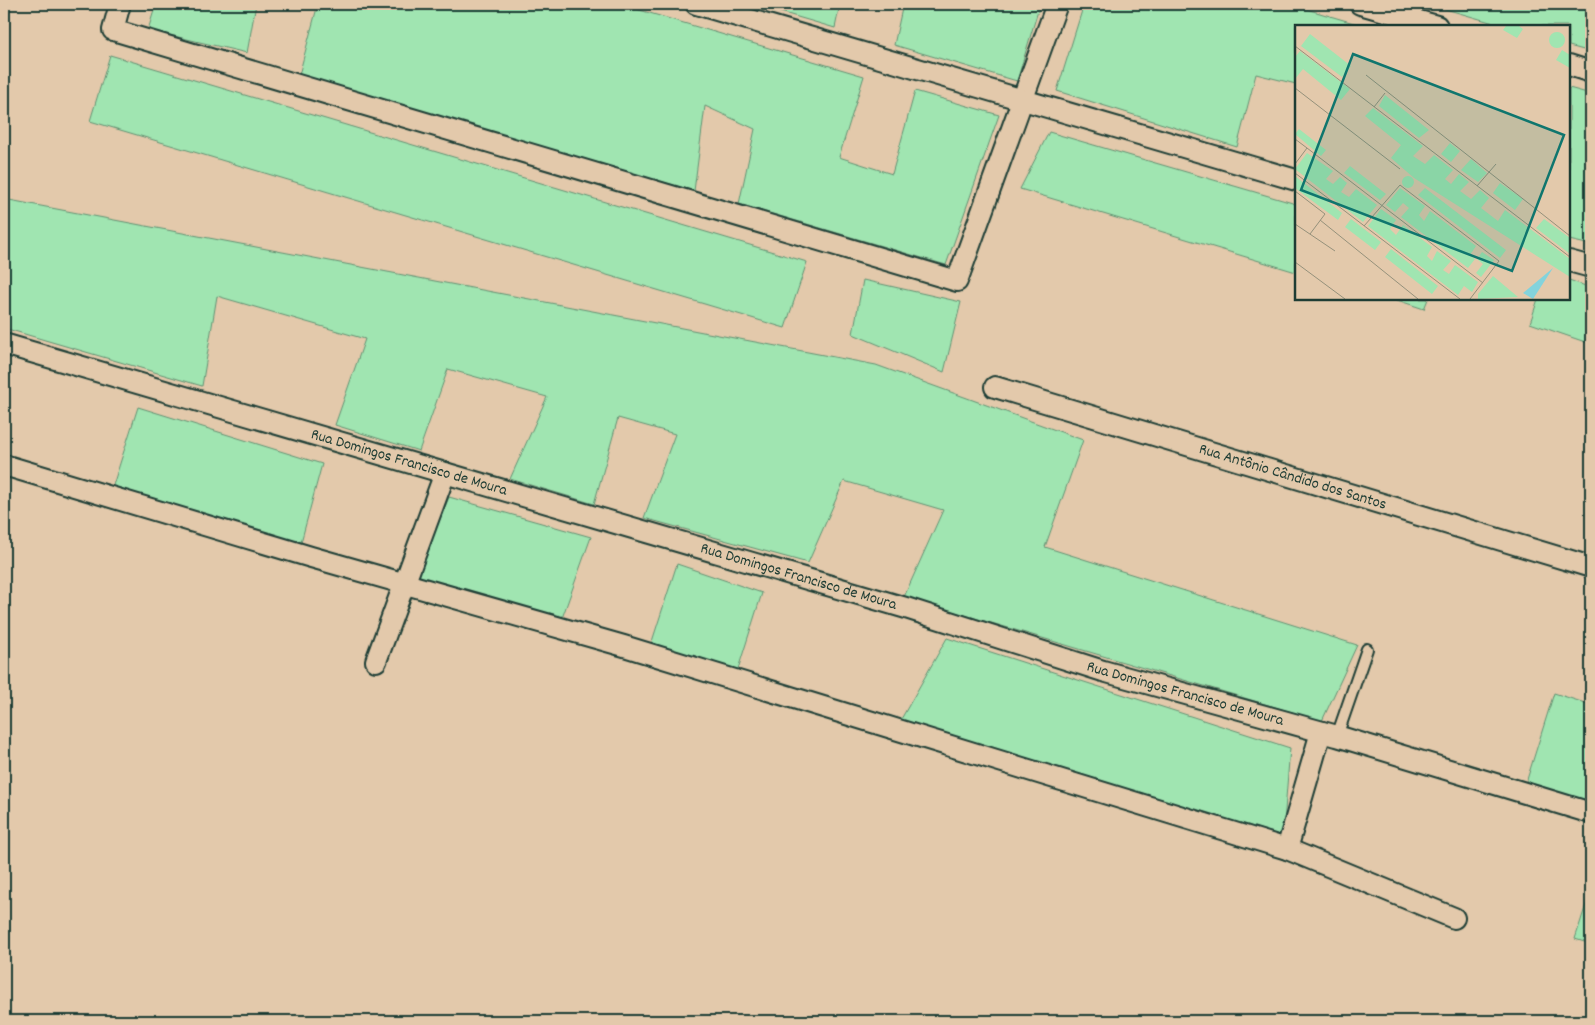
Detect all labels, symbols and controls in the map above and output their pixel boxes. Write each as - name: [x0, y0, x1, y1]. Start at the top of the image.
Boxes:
- inset map: [1295, 25, 1570, 300]
- street label: Rua Domingos Francisco de Moura: [308, 423, 510, 502]
- street label: Rua Antônio Cândido dos Santos: [1196, 438, 1390, 516]
- street label: Rua Domingos Francisco de Moura: [698, 537, 900, 616]
- street label: Rua Domingos Francisco de Moura: [1084, 655, 1287, 732]

